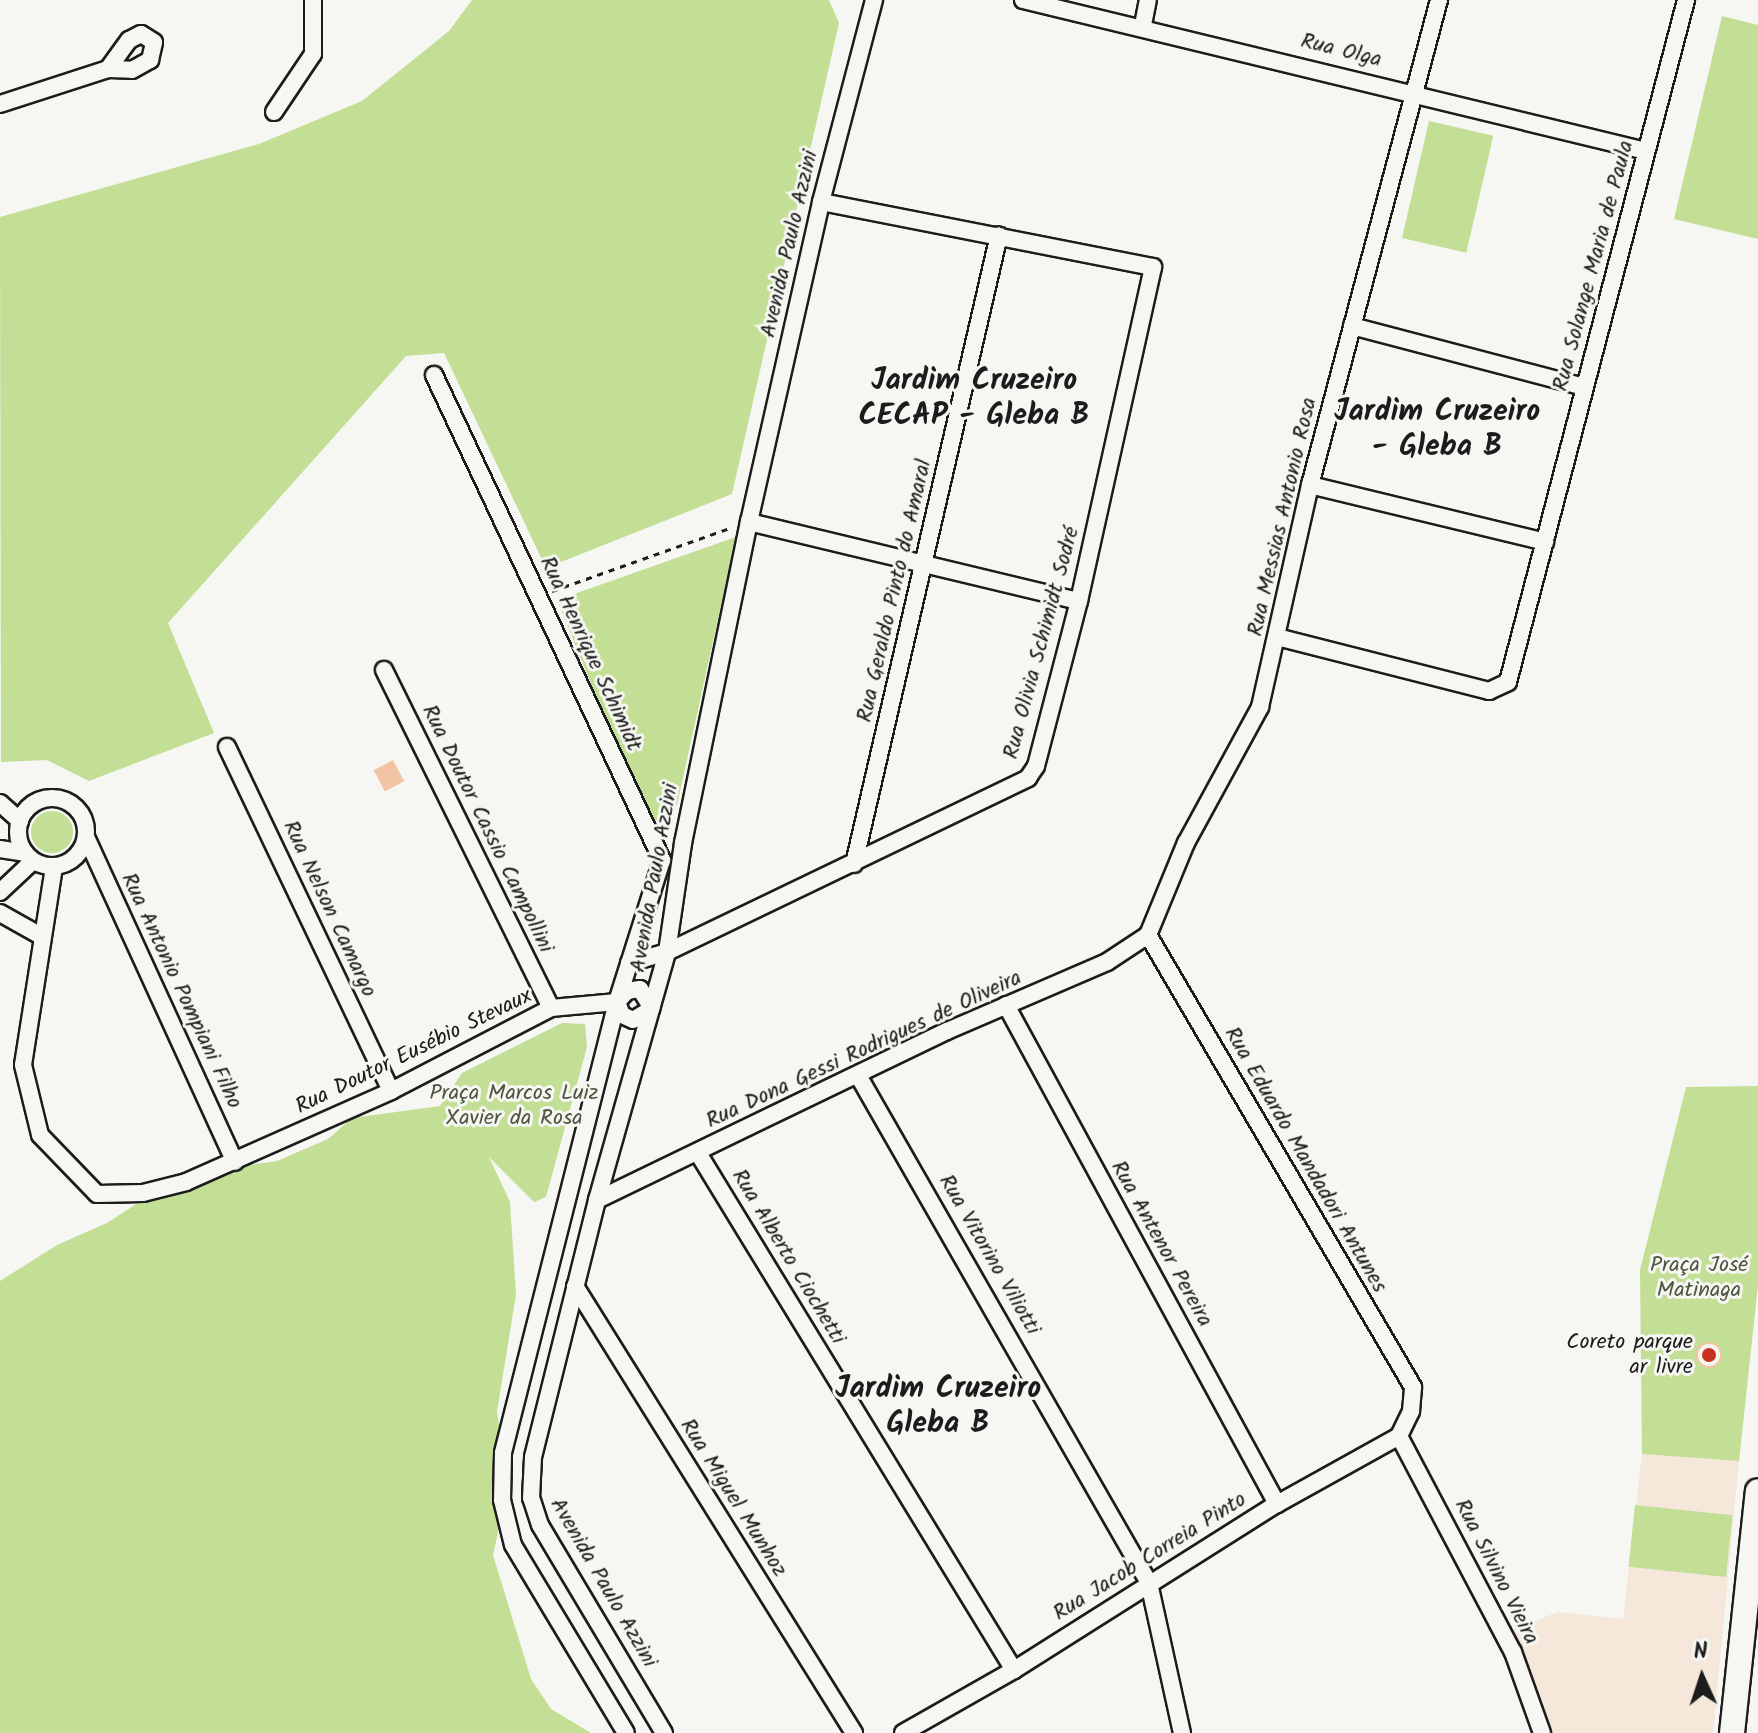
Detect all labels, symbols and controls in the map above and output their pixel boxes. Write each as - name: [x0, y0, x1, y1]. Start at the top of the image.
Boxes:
- street label: Rua Olga: [1298, 28, 1384, 74]
- street label: Rua Solange Maria de Paula: [1548, 138, 1640, 394]
- street label: Avenida Paulo Azzini: [756, 148, 824, 340]
- district label: Jardim Cruzeiro CECAP - Gleba B: [858, 363, 1090, 434]
- district label: Jardim Cruzeiro - Gleba B: [1334, 394, 1540, 464]
- street label: Rua Messias Antonio Rosa: [1243, 395, 1323, 639]
- street label: Rua Geraldo Pinto do Amaral: [852, 457, 938, 725]
- street label: Rua Olivia Schimidt Sodré: [998, 524, 1086, 762]
- street label: Rua Henrique Schimidt: [533, 552, 647, 756]
- street label: Rua Doutor Cassio Campollini: [415, 701, 559, 957]
- street label: Avenida Paulo Azzini: [625, 781, 685, 975]
- street label: Rua Nelson Camargo: [277, 817, 381, 1001]
- street label: Rua Antonio Pompiani Filho: [115, 869, 247, 1113]
- street label: Rua Dona Gessi Rodrigues de Oliveira: [702, 965, 1026, 1135]
- street label: Rua Doutor Eusébio Stevaux: [292, 983, 536, 1121]
- street label: Rua Eduardo Mandadori Antunes: [1218, 1022, 1392, 1298]
- park label: Praça Marcos Luiz Xavier da Rosa: [430, 1080, 598, 1132]
- street label: Rua Antenor Pereira: [1104, 1156, 1218, 1332]
- street label: Rua Alberto Ciochetti: [725, 1165, 851, 1349]
- street label: Rua Vitorino Viliotti: [932, 1170, 1046, 1340]
- park label: Praça José Matinaga: [1650, 1252, 1748, 1304]
- place label: Coreto parque ar livre: [1566, 1329, 1693, 1380]
- marker: Coreto parque ar livre: [1700, 1346, 1718, 1364]
- district label: Jardim Cruzeiro Gleba B: [835, 1371, 1041, 1442]
- street label: Rua Miguel Munhoz: [674, 1414, 792, 1582]
- street label: Rua Jacob Correia Pinto: [1049, 1487, 1251, 1627]
- street label: Avenida Paulo Azzini: [544, 1493, 662, 1673]
- street label: Rua Silvino Vieira: [1448, 1495, 1544, 1649]
- text: N: [1693, 1635, 1709, 1670]
- north arrow: [1662, 1637, 1742, 1717]

